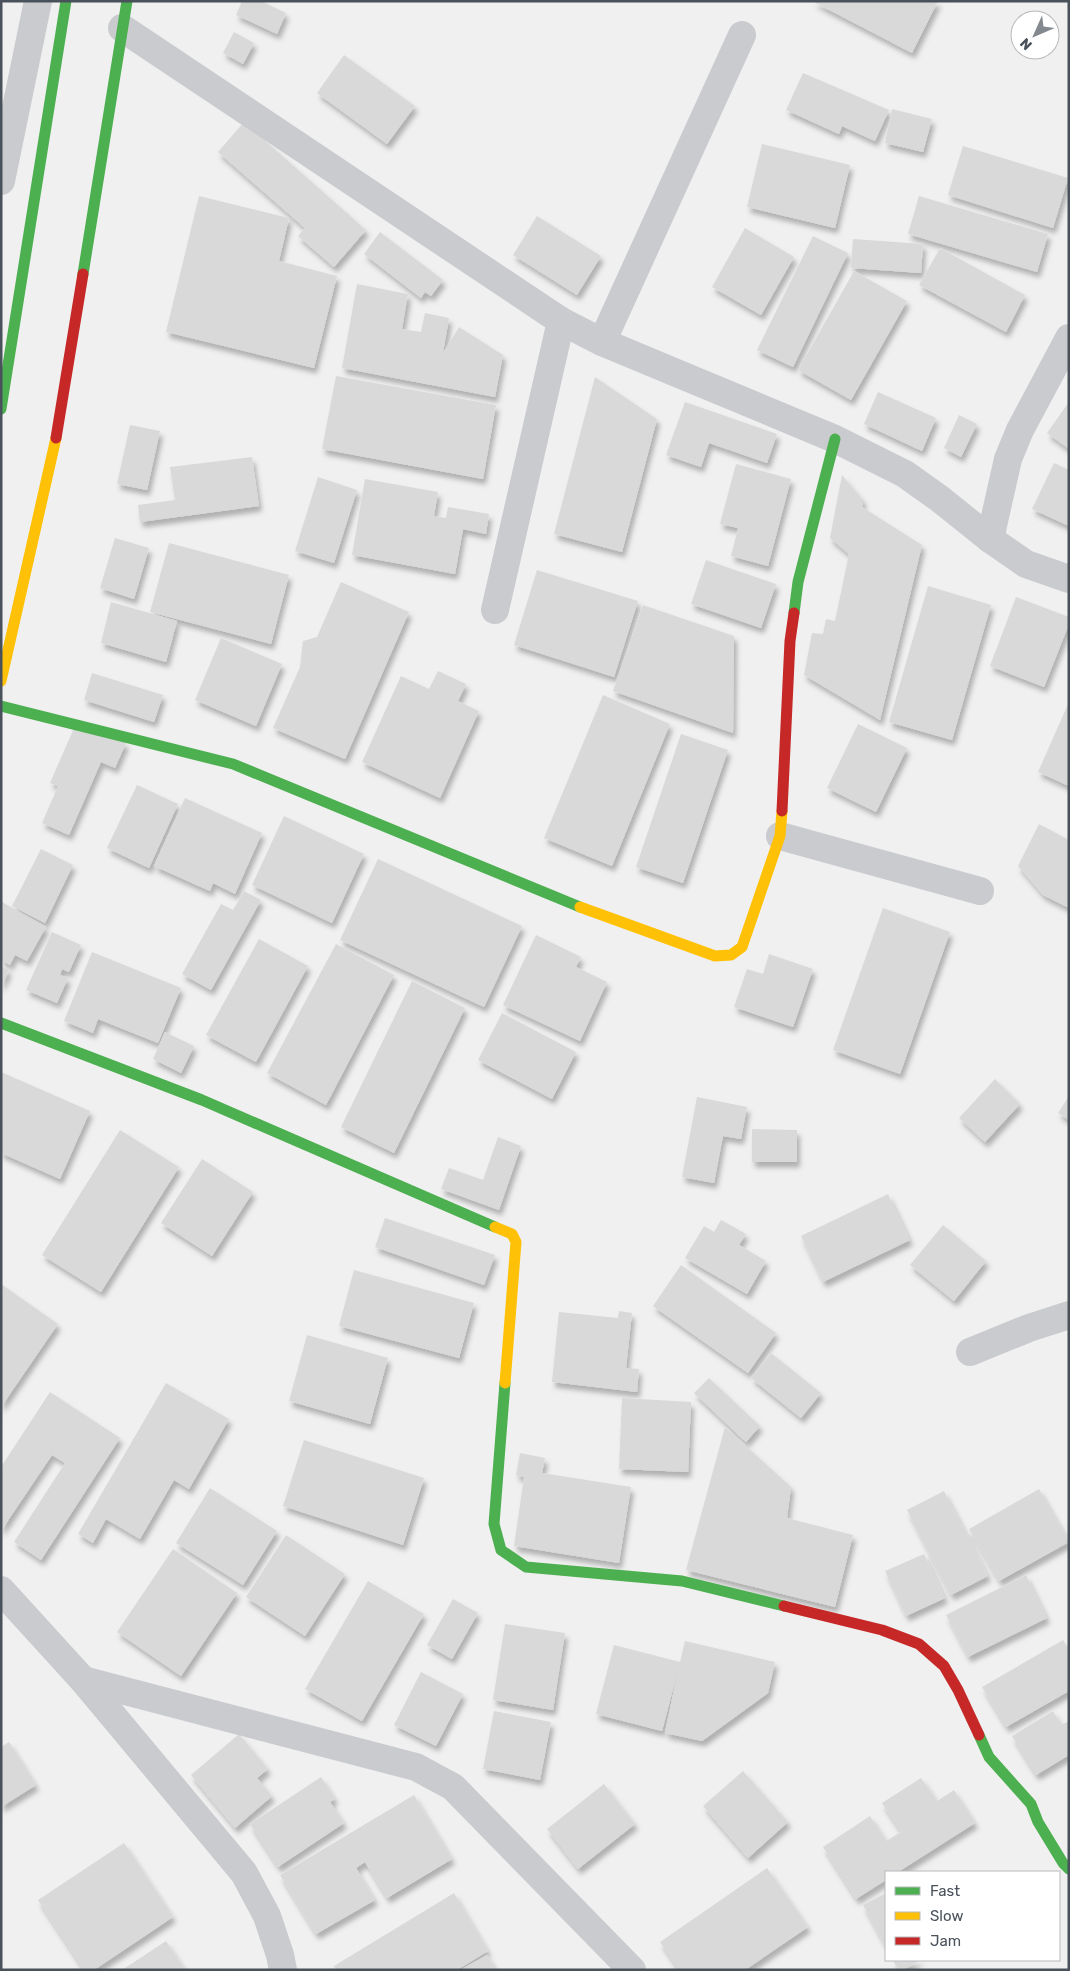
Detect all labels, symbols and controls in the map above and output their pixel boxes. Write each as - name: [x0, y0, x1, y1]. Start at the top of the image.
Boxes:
- north arrow: [1010, 10, 1060, 60]
- text: N: [1017, 34, 1036, 53]
- legend: [885, 1871, 1060, 1961]
- text: Fast: [930, 1882, 960, 1900]
- text: Slow: [930, 1907, 963, 1925]
- text: Jam: [930, 1932, 961, 1950]

